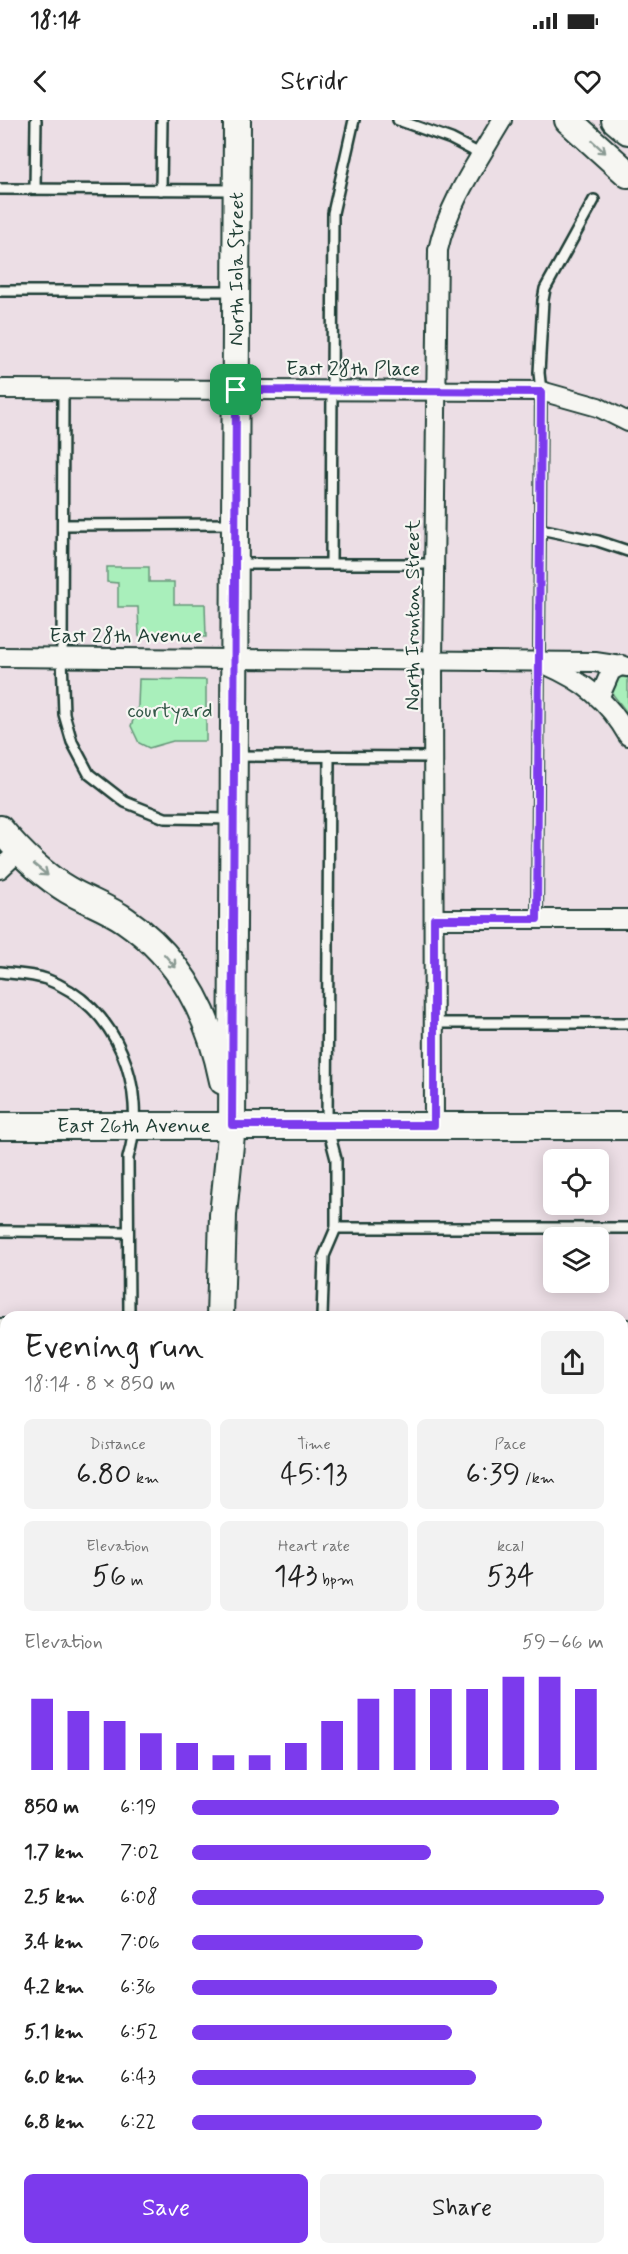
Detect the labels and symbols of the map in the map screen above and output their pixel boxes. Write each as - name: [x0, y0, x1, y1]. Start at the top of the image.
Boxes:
- one-way arrow: [591, 140, 606, 154]
- street label: North Iola Street: [223, 192, 251, 346]
- street label: East 28th Place: [286, 355, 420, 383]
- pin: [210, 364, 261, 415]
- street label: North Ironton Street: [399, 519, 427, 711]
- street label: East 28th Avenue: [49, 622, 203, 650]
- park label: courtyard: [127, 697, 213, 725]
- one-way arrow: [33, 864, 49, 877]
- one-way arrow: [164, 953, 177, 969]
- street label: East 26th Avenue: [57, 1112, 211, 1140]

